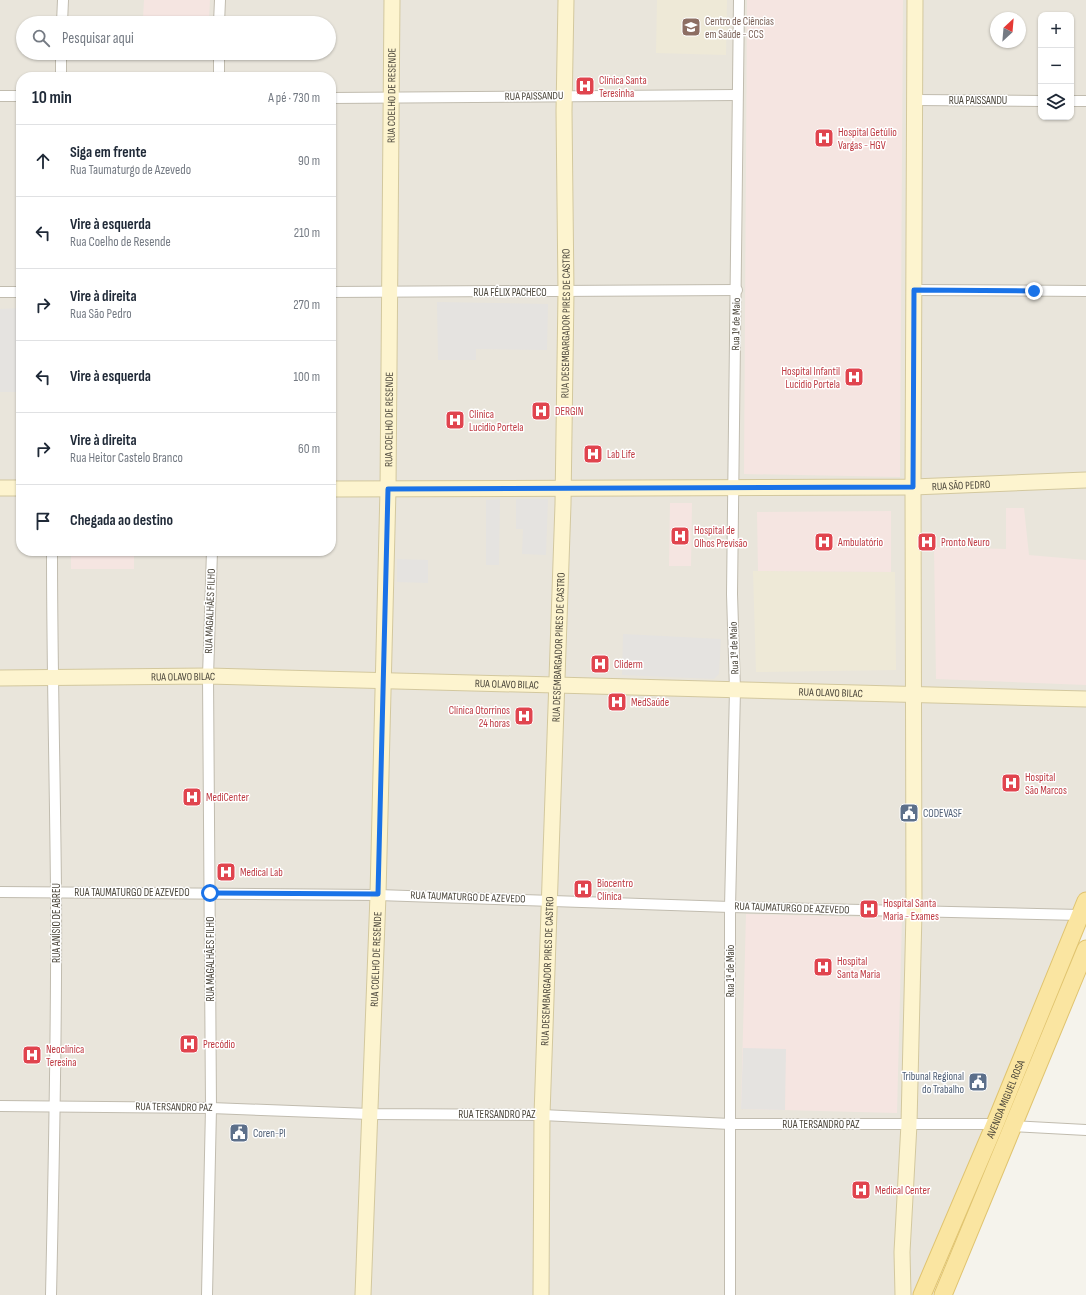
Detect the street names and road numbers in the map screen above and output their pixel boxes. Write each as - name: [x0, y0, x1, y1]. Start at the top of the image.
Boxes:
- street label: RUA COELHO DE RESENDE: [384, 48, 398, 143]
- street label: RUA PAISSANDU: [505, 89, 563, 103]
- street label: RUA PAISSANDU: [949, 94, 1007, 107]
- street label: RUA DESEMBARGADOR PIRES DE CASTRO: [558, 249, 573, 398]
- street label: RUA FÉLIX PACHECO: [473, 286, 547, 299]
- street label: Rua 1º de Maio: [729, 297, 743, 350]
- street label: RUA COELHO DE RESENDE: [382, 372, 395, 467]
- street label: RUA SÃO PEDRO: [931, 477, 990, 493]
- street label: RUA MAGALHÃES FILHO: [201, 568, 218, 654]
- street label: RUA DESEMBARGADOR PIRES DE CASTRO: [549, 572, 567, 722]
- street label: Rua 1º de Maio: [727, 621, 741, 675]
- street label: RUA OLAVO BILAC: [151, 669, 215, 683]
- street label: RUA OLAVO BILAC: [475, 676, 539, 691]
- street label: RUA OLAVO BILAC: [798, 685, 863, 700]
- street label: RUA ANÍSIO DE ABREU: [50, 883, 63, 963]
- street label: RUA TAUMATURGO DE AZEVEDO: [74, 886, 190, 899]
- street label: RUA TAUMATURGO DE AZEVEDO: [410, 888, 526, 906]
- street label: RUA DESEMBARGADOR PIRES DE CASTRO: [538, 896, 556, 1046]
- street label: RUA TAUMATURGO DE AZEVEDO: [734, 899, 850, 917]
- street label: RUA COELHO DE RESENDE: [367, 911, 384, 1007]
- street label: RUA MAGALHÃES FILHO: [203, 916, 217, 1002]
- street label: Rua 1º de Maio: [724, 944, 737, 997]
- street label: AVENIDA MIGUEL ROSA: [983, 1058, 1027, 1141]
- street label: RUA TERSANDRO PAZ: [135, 1100, 213, 1114]
- street label: RUA TERSANDRO PAZ: [458, 1108, 536, 1121]
- street label: RUA TERSANDRO PAZ: [782, 1118, 860, 1131]

